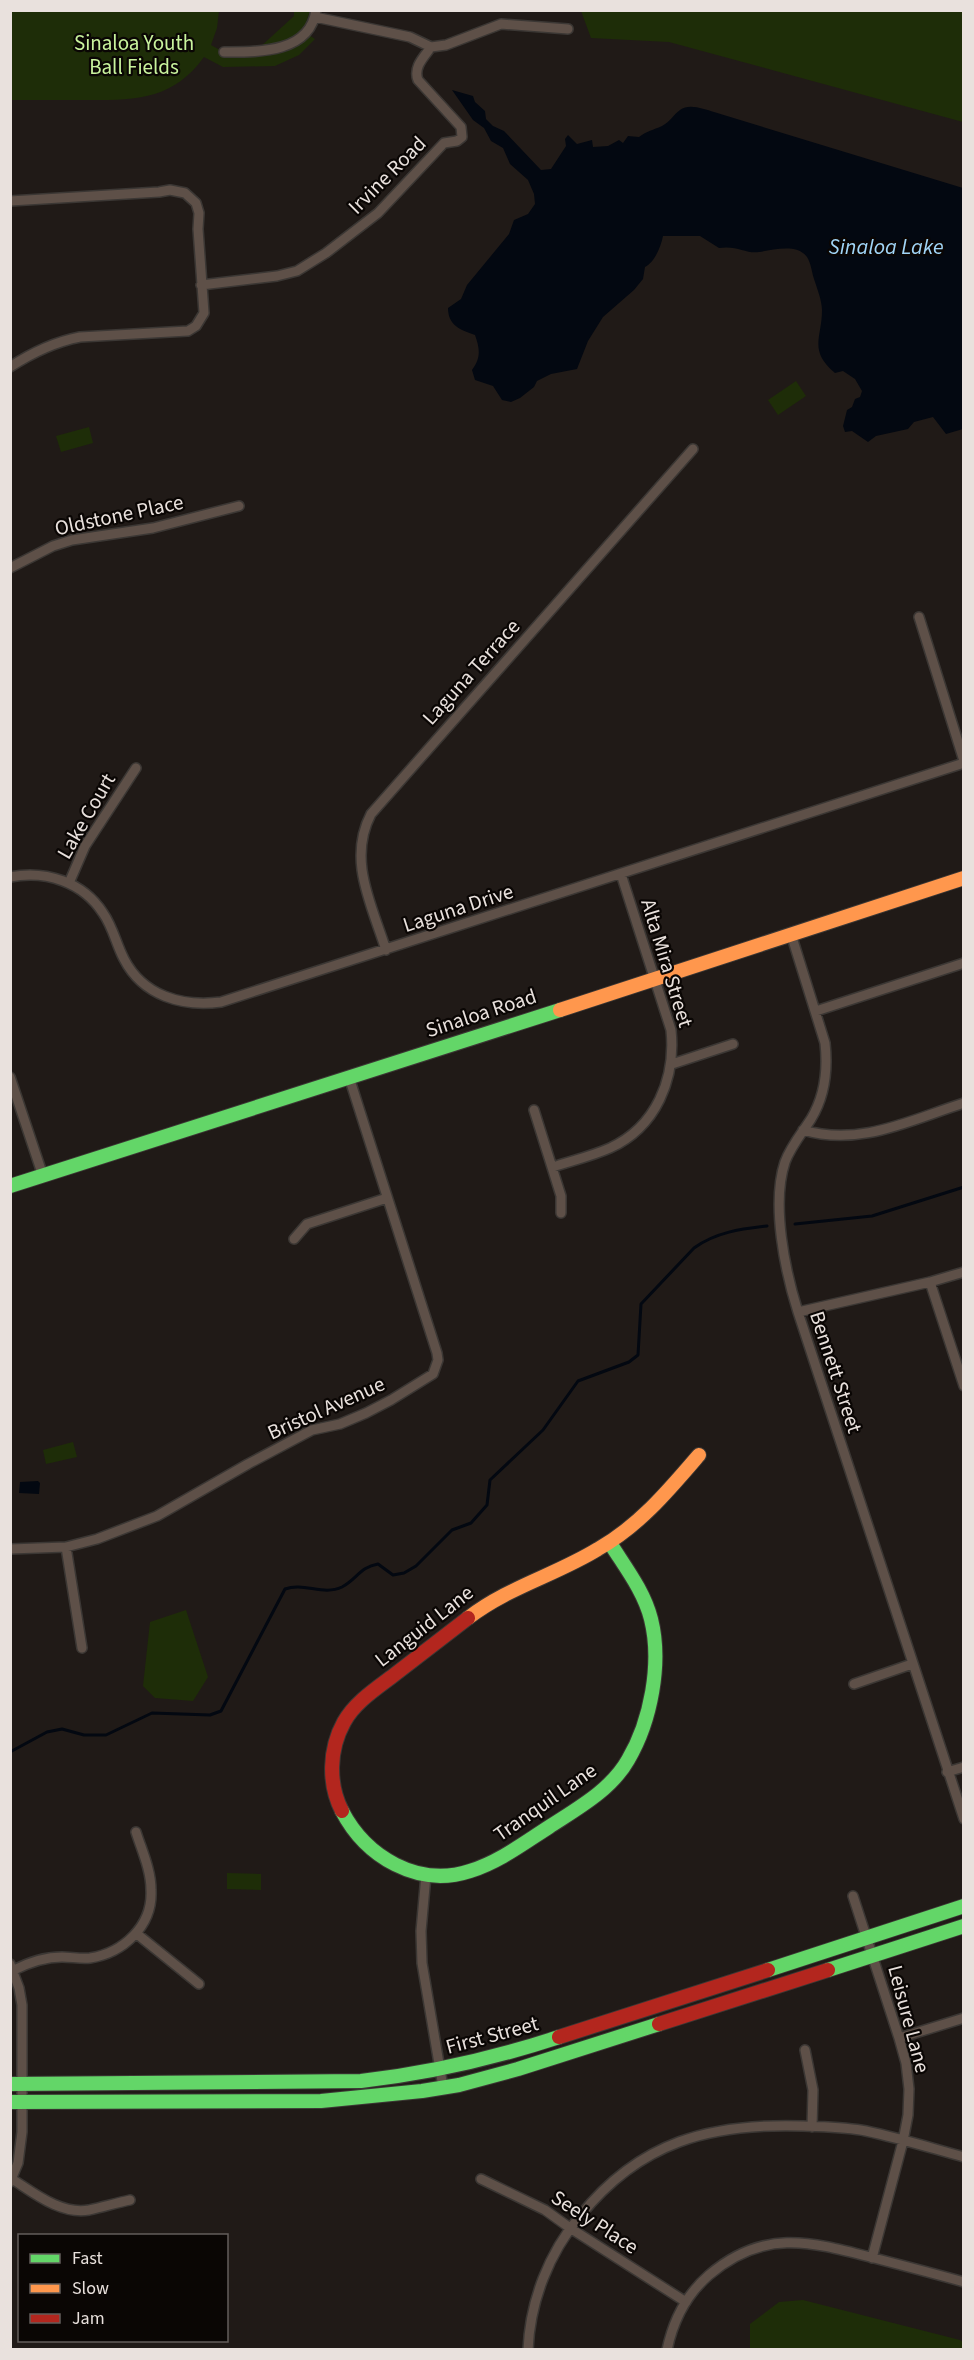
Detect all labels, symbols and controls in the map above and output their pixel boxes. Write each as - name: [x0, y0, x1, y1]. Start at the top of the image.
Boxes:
- park label: Sinaloa Youth Ball Fields: [74, 28, 194, 82]
- street label: Irvine Road: [341, 129, 433, 221]
- water label: Sinaloa Lake: [829, 231, 943, 263]
- street label: Oldstone Place: [52, 487, 186, 543]
- street label: Laguna Terrace: [415, 612, 527, 732]
- street label: Lake Court: [49, 768, 123, 864]
- street label: Laguna Drive: [399, 876, 517, 940]
- street label: Alta Mira Street: [633, 895, 701, 1031]
- street label: Sinaloa Road: [422, 981, 540, 1045]
- street label: Bennett Street: [802, 1307, 870, 1437]
- street label: Bristol Avenue: [263, 1369, 389, 1447]
- street label: Languid Lane: [368, 1578, 480, 1674]
- street label: Tranquil Lane: [487, 1755, 603, 1849]
- street label: Leisure Lane: [880, 1962, 938, 2076]
- street label: First Street: [442, 2008, 542, 2062]
- street label: Seely Place: [545, 2183, 645, 2261]
- legend: [18, 2234, 228, 2342]
- text: Fast: [72, 2246, 103, 2271]
- text: Slow: [72, 2276, 109, 2301]
- text: Jam: [72, 2306, 105, 2331]

